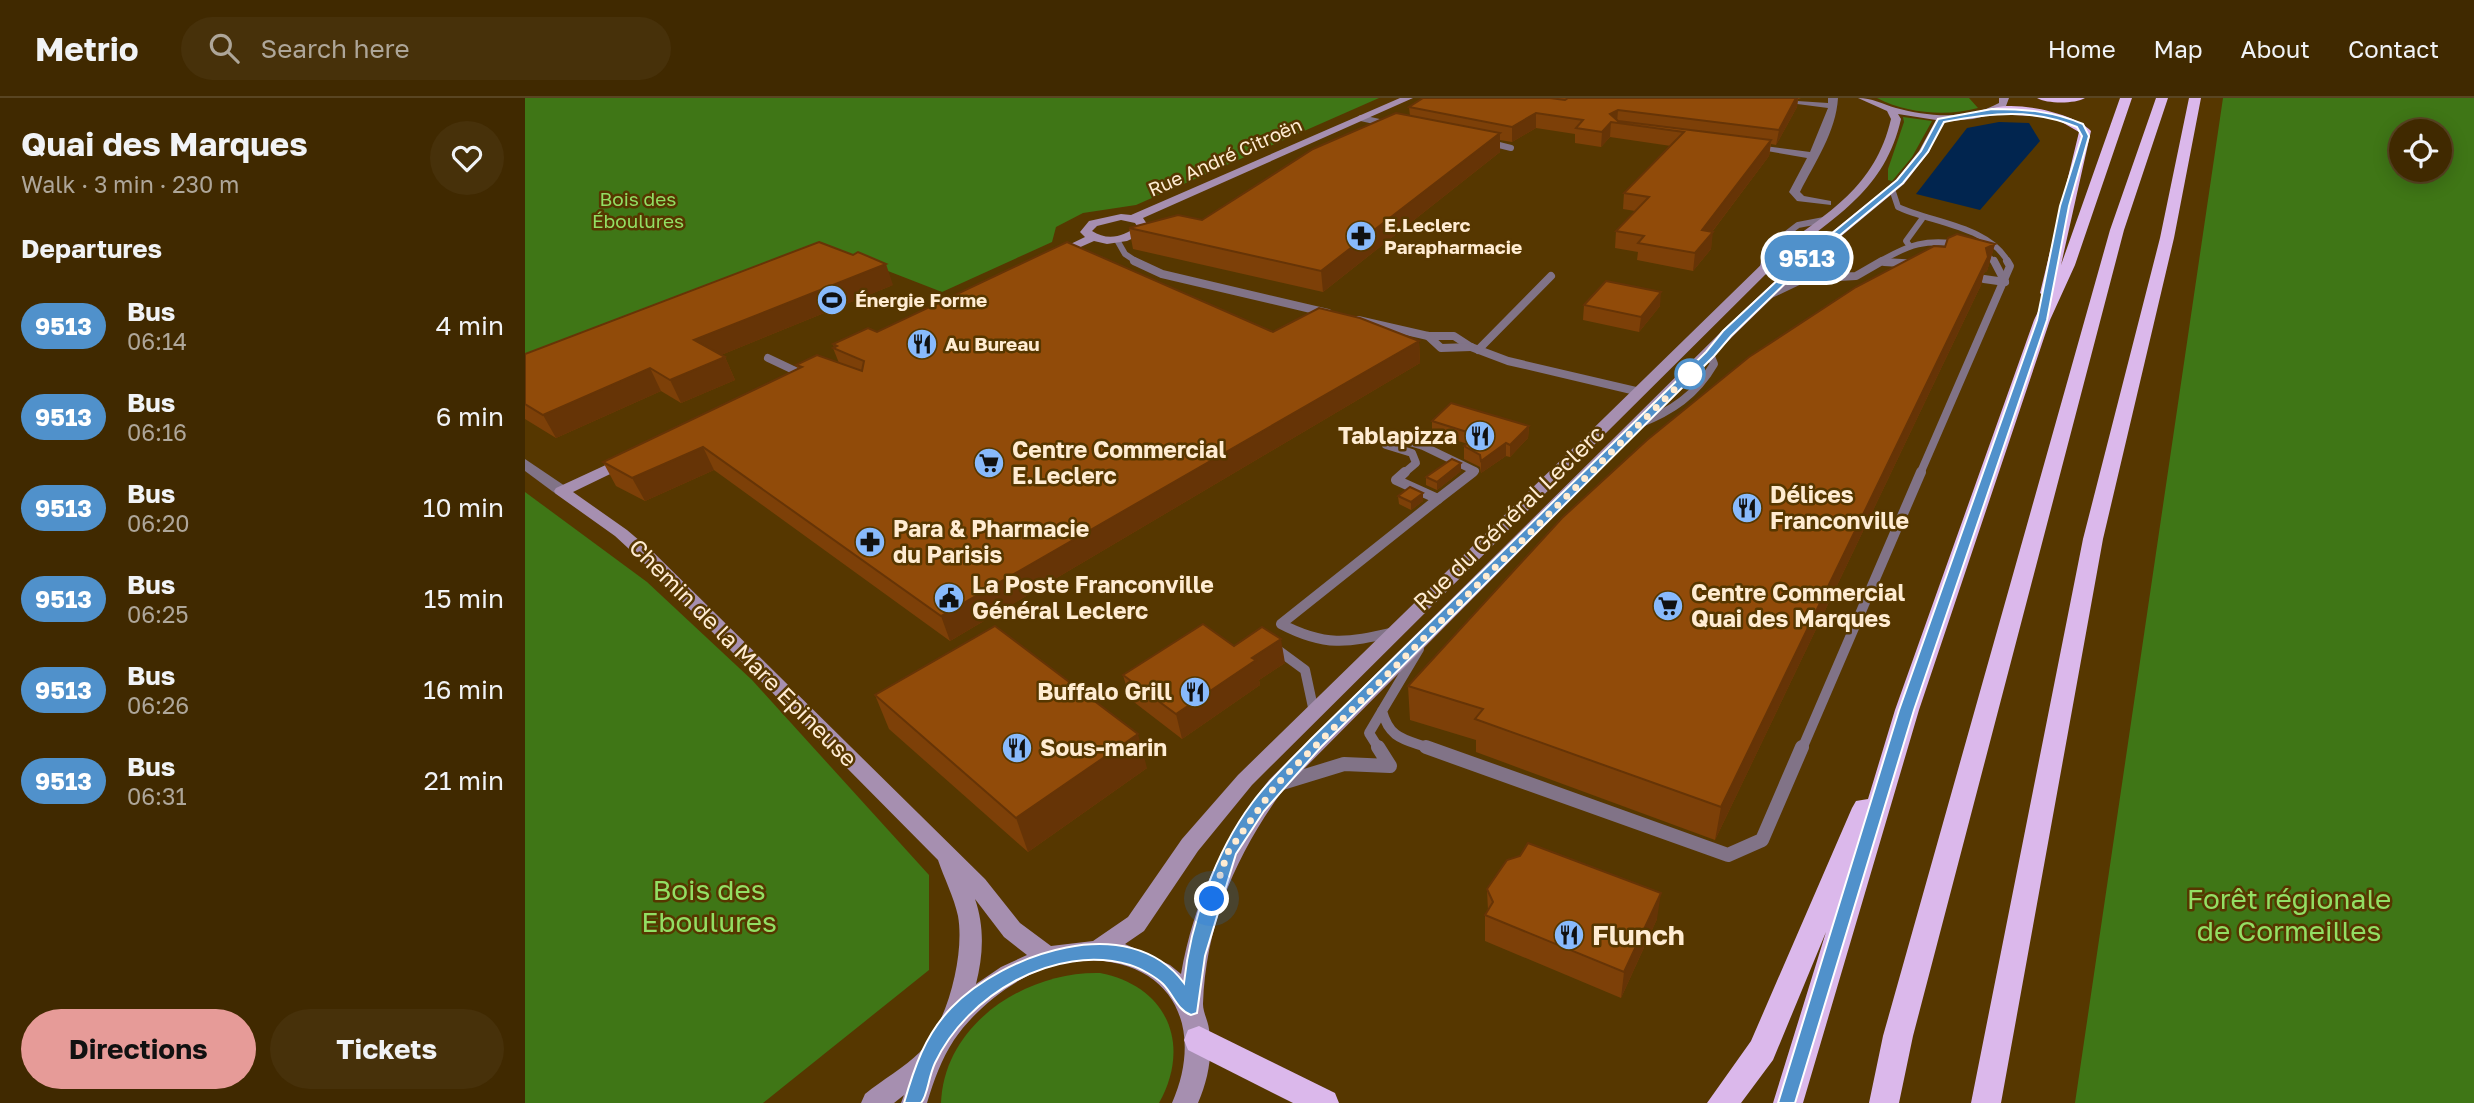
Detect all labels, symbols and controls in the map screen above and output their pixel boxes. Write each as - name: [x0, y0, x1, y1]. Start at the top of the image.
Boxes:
- search box: [181, 17, 671, 80]
- text: Metrio: [35, 29, 139, 68]
- icon: search: [205, 29, 243, 67]
- text: Search here: [261, 33, 410, 64]
- text: Home: [2048, 34, 2116, 63]
- text: Map: [2154, 34, 2203, 63]
- text: About: [2241, 34, 2310, 63]
- text: Contact: [2348, 34, 2439, 63]
- street label: Rue André Citroën: [1144, 112, 1305, 201]
- map controls: [2389, 119, 2452, 182]
- button: locate: [2389, 119, 2452, 182]
- button: heart: [430, 121, 504, 195]
- text: Quai des Marques: [21, 124, 308, 163]
- text: Walk · 3 min · 230 m: [21, 170, 239, 198]
- park label: Bois des Éboulures: [592, 187, 684, 232]
- place label: E.Leclerc Parapharmacie: [1384, 213, 1522, 258]
- pharmacy icon: E.Leclerc Parapharmacie: [1344, 219, 1378, 253]
- text: Departures: [21, 233, 162, 264]
- line badge: 9513: [1758, 235, 1856, 281]
- text: 9513: [1779, 243, 1835, 272]
- sports icon: Énergie Forme: [815, 283, 849, 317]
- place label: Énergie Forme: [855, 288, 987, 311]
- text: Bus: [127, 296, 175, 327]
- text: 4 min: [436, 310, 504, 341]
- text: 9513: [35, 311, 92, 340]
- text: 06:14: [127, 327, 187, 355]
- restaurant icon: Au Bureau: [905, 327, 939, 361]
- place label: Au Bureau: [945, 332, 1040, 355]
- unlabelled marker: [1675, 359, 1705, 389]
- text: Bus: [127, 387, 175, 418]
- text: 6 min: [436, 401, 504, 432]
- text: 9513: [35, 402, 92, 431]
- text: 06:16: [127, 418, 187, 446]
- street label: Rue du Général Leclerc: [1407, 419, 1610, 616]
- restaurant icon: Tablapizza: [1463, 419, 1497, 453]
- place label: Tablapizza: [1338, 421, 1457, 449]
- place label: Centre Commercial E.Leclerc: [1012, 435, 1226, 489]
- supermarket icon: Centre Commercial E.Leclerc: [972, 446, 1006, 480]
- text: Bus: [127, 478, 175, 509]
- place label: Délices Franconville: [1770, 480, 1909, 534]
- restaurant icon: Délices Franconville: [1730, 491, 1764, 525]
- text: 10 min: [423, 492, 504, 523]
- text: 9513: [35, 493, 92, 522]
- text: 06:20: [127, 509, 190, 537]
- place label: Para & Pharmacie du Parisis: [893, 514, 1089, 568]
- pharmacy icon: Para & Pharmacie du Parisis: [853, 525, 887, 559]
- street label: Chemin de la Mare Epineuse: [624, 533, 863, 772]
- text: Bus: [127, 569, 175, 600]
- place label: La Poste Franconville Général Leclerc: [972, 570, 1214, 624]
- place label: Centre Commercial Quai des Marques: [1691, 578, 1905, 632]
- public building icon: La Poste Franconville Général Leclerc: [932, 581, 966, 615]
- text: 15 min: [424, 583, 504, 614]
- text: 9513: [35, 584, 92, 613]
- supermarket icon: Centre Commercial Quai des Marques: [1651, 589, 1685, 623]
- text: 06:25: [127, 600, 189, 628]
- text: Bus: [127, 660, 175, 691]
- text: 16 min: [423, 674, 504, 705]
- text: 9513: [35, 675, 92, 704]
- restaurant icon: Buffalo Grill: [1178, 675, 1212, 709]
- place label: Buffalo Grill: [1037, 677, 1172, 705]
- text: 06:26: [127, 691, 189, 719]
- restaurant icon: Sous-marin: [1000, 731, 1034, 765]
- place label: Sous-marin: [1040, 733, 1167, 761]
- text: Bus: [127, 751, 175, 782]
- text: 21 min: [424, 765, 504, 796]
- text: 9513: [35, 766, 92, 795]
- text: 06:31: [127, 782, 187, 810]
- park label: Bois des Eboulures: [641, 873, 777, 938]
- your location: [1194, 881, 1229, 916]
- park label: Forêt régionale de Cormeilles: [2187, 882, 2391, 947]
- restaurant icon: Flunch: [1552, 918, 1586, 952]
- place label: Flunch: [1592, 918, 1685, 951]
- button: Directions: [21, 1009, 256, 1089]
- button: Tickets: [270, 1009, 504, 1089]

